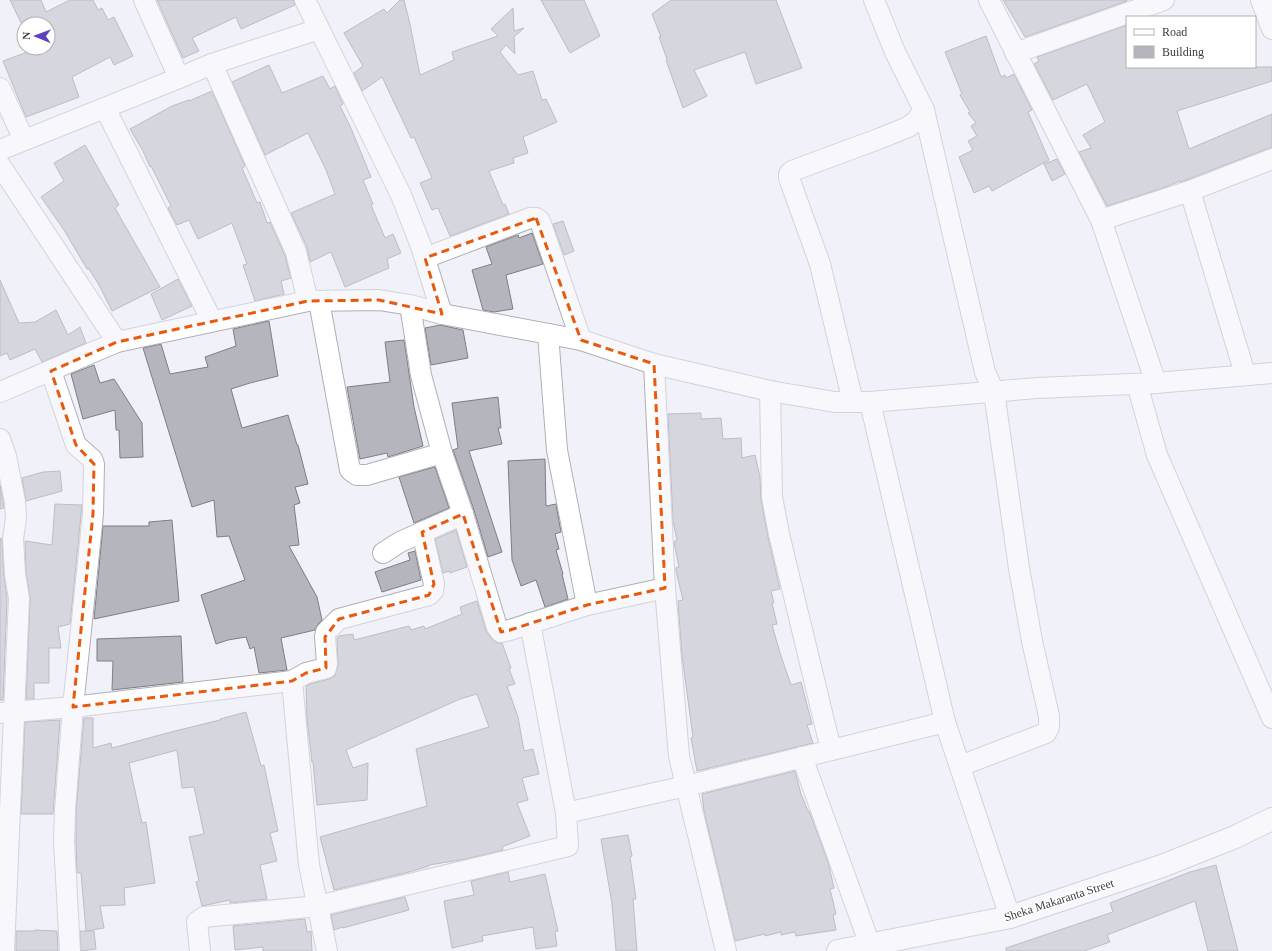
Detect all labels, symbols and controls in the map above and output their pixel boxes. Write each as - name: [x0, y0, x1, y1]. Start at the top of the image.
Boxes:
- north arrow: [16, 16, 56, 56]
- legend: [1126, 16, 1256, 68]
- text: Road: [1162, 25, 1187, 39]
- text: N: [20, 32, 32, 40]
- text: Building: [1162, 45, 1204, 59]
- street label: Sheka Makaranta Street: [1002, 875, 1116, 924]

